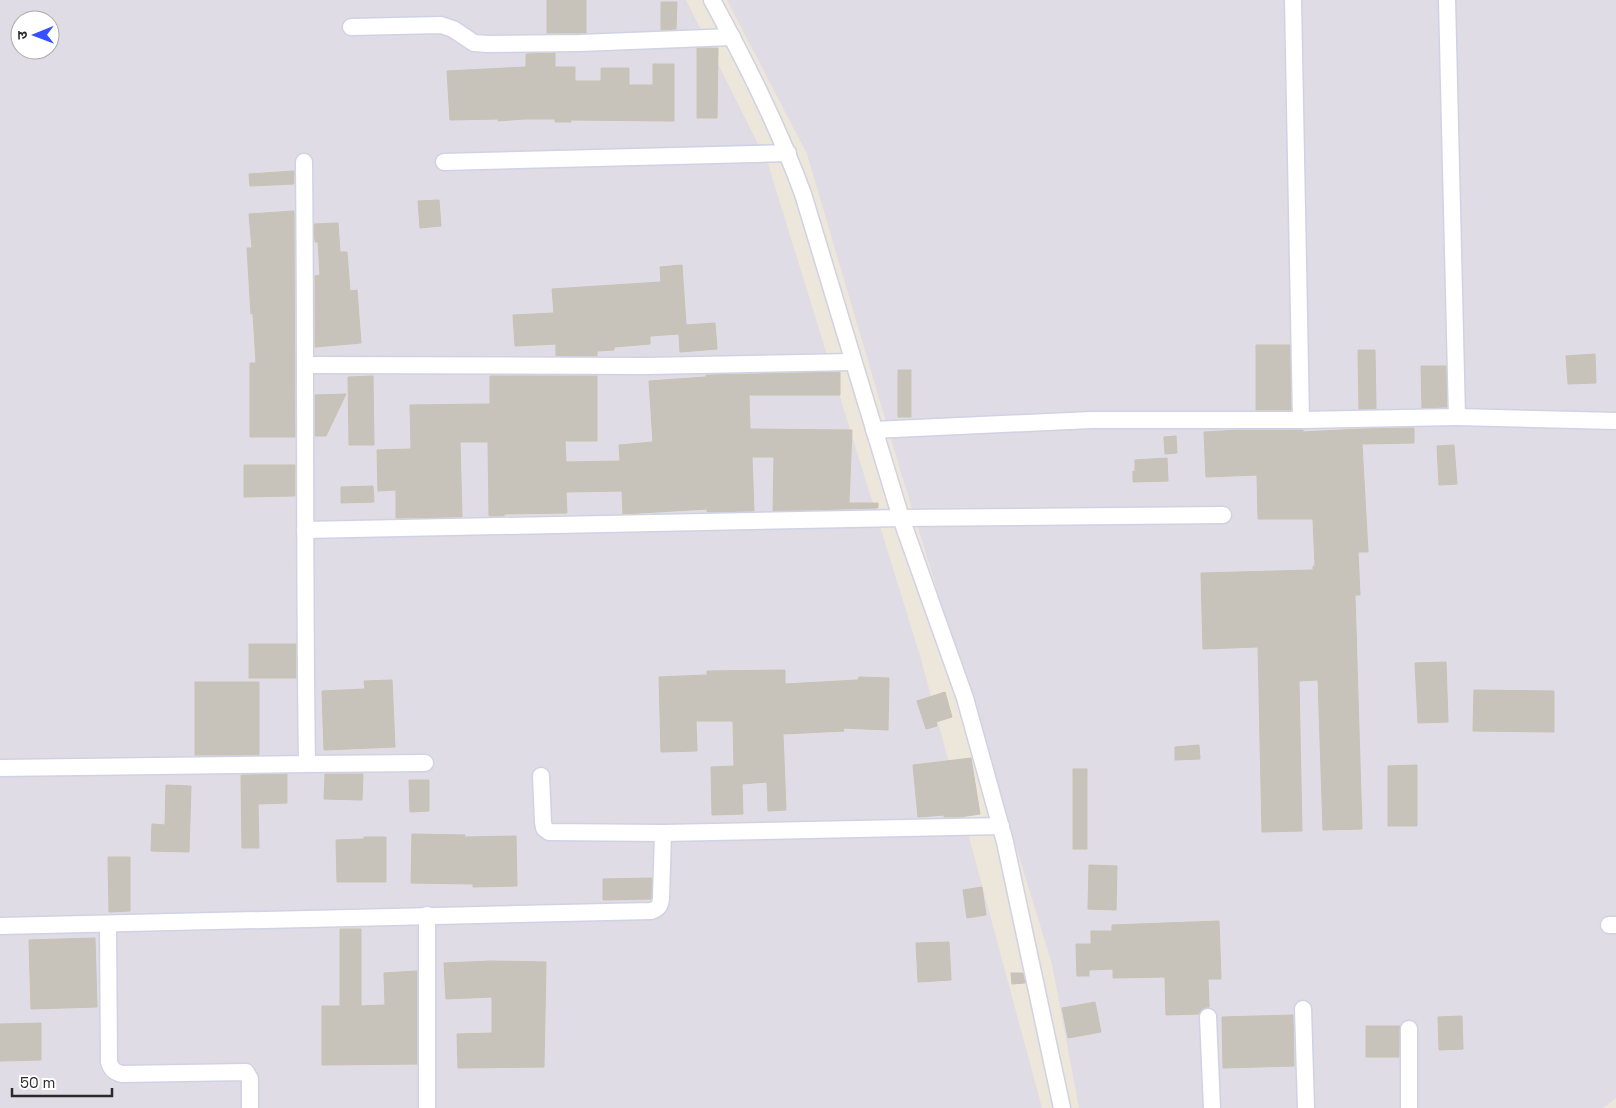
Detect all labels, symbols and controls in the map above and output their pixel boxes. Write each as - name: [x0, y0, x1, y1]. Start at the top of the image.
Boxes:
- north arrow: [10, 10, 60, 60]
- text: उ: [13, 30, 31, 39]
- scale bar: [12, 1066, 112, 1098]
- text: 50 m: [20, 1073, 55, 1092]

